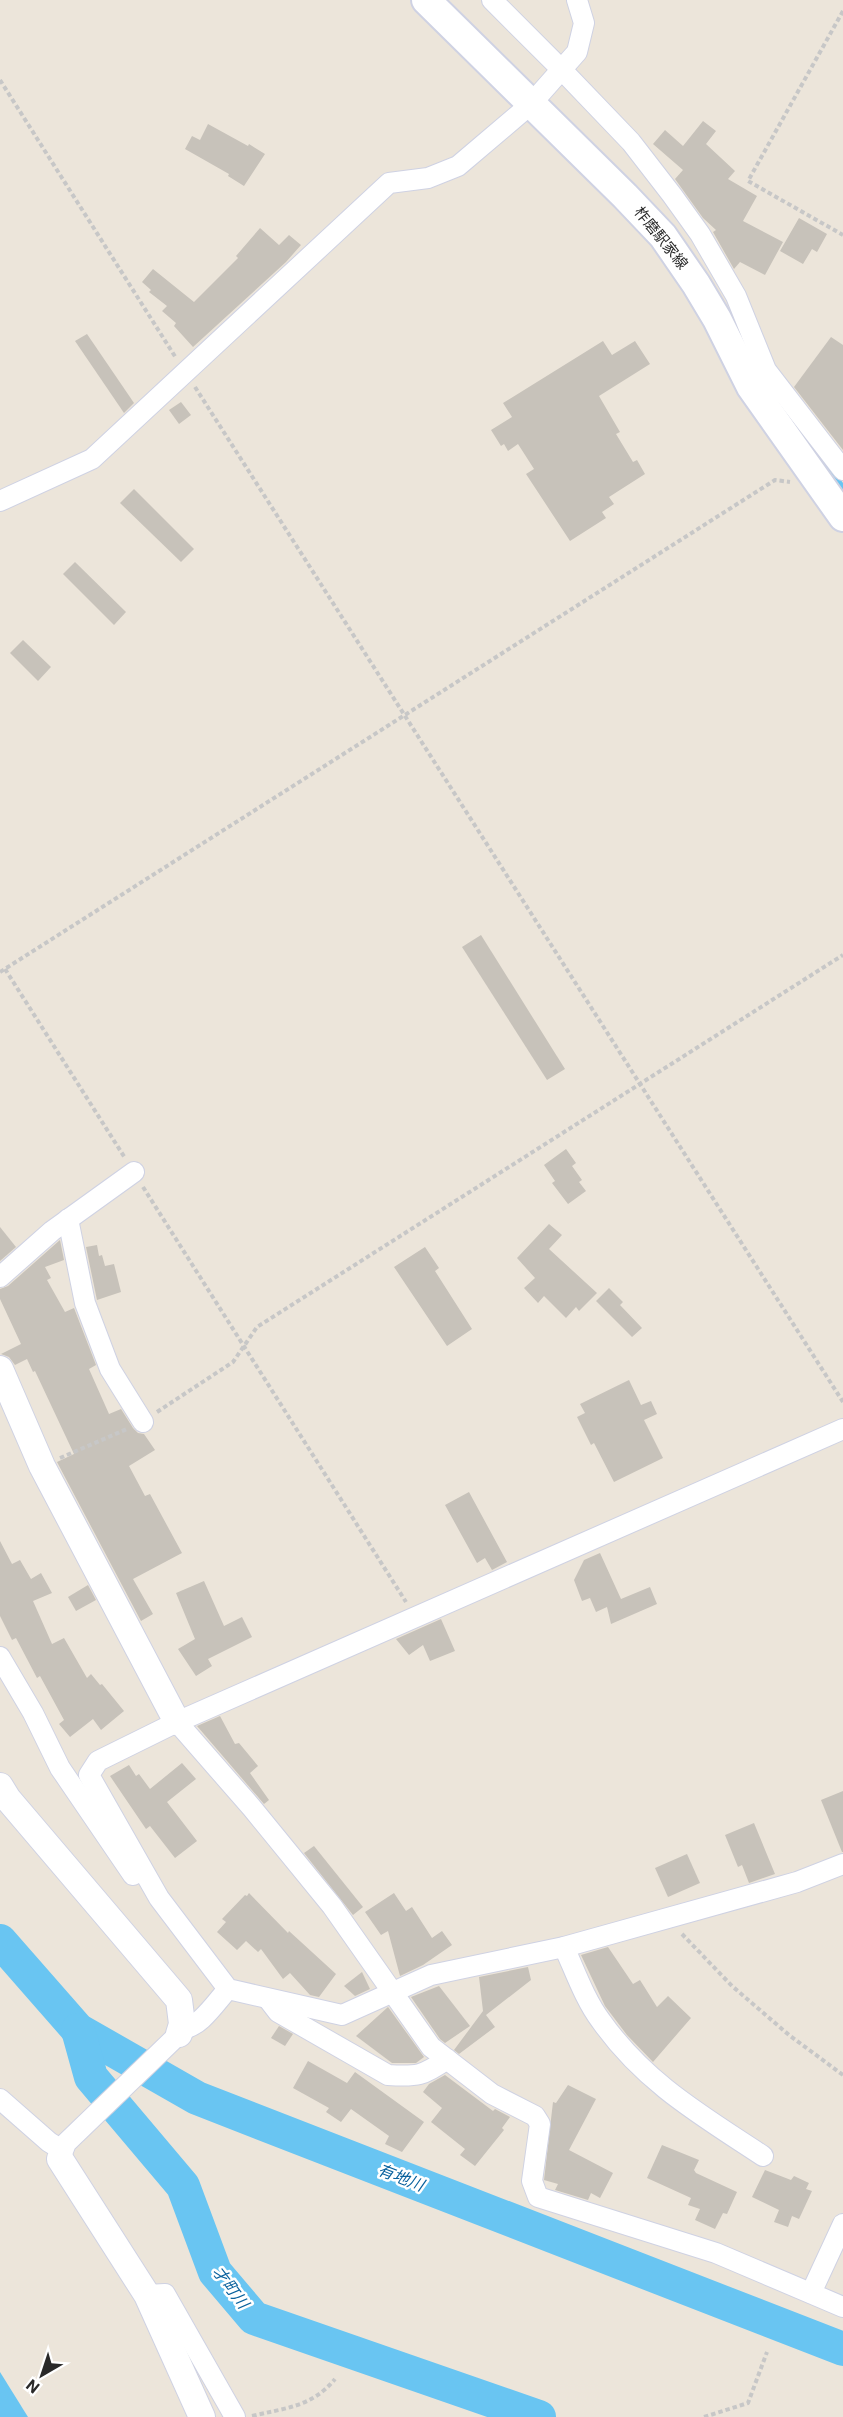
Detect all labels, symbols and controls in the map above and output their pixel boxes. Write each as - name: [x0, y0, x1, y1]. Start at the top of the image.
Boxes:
- street label: 柞磨駅家線: [630, 203, 692, 273]
- water label: 有地川: [375, 2160, 428, 2196]
- water label: 才町川: [209, 2262, 254, 2314]
- north arrow: [12, 2345, 72, 2405]
- text: N: [23, 2375, 43, 2397]

